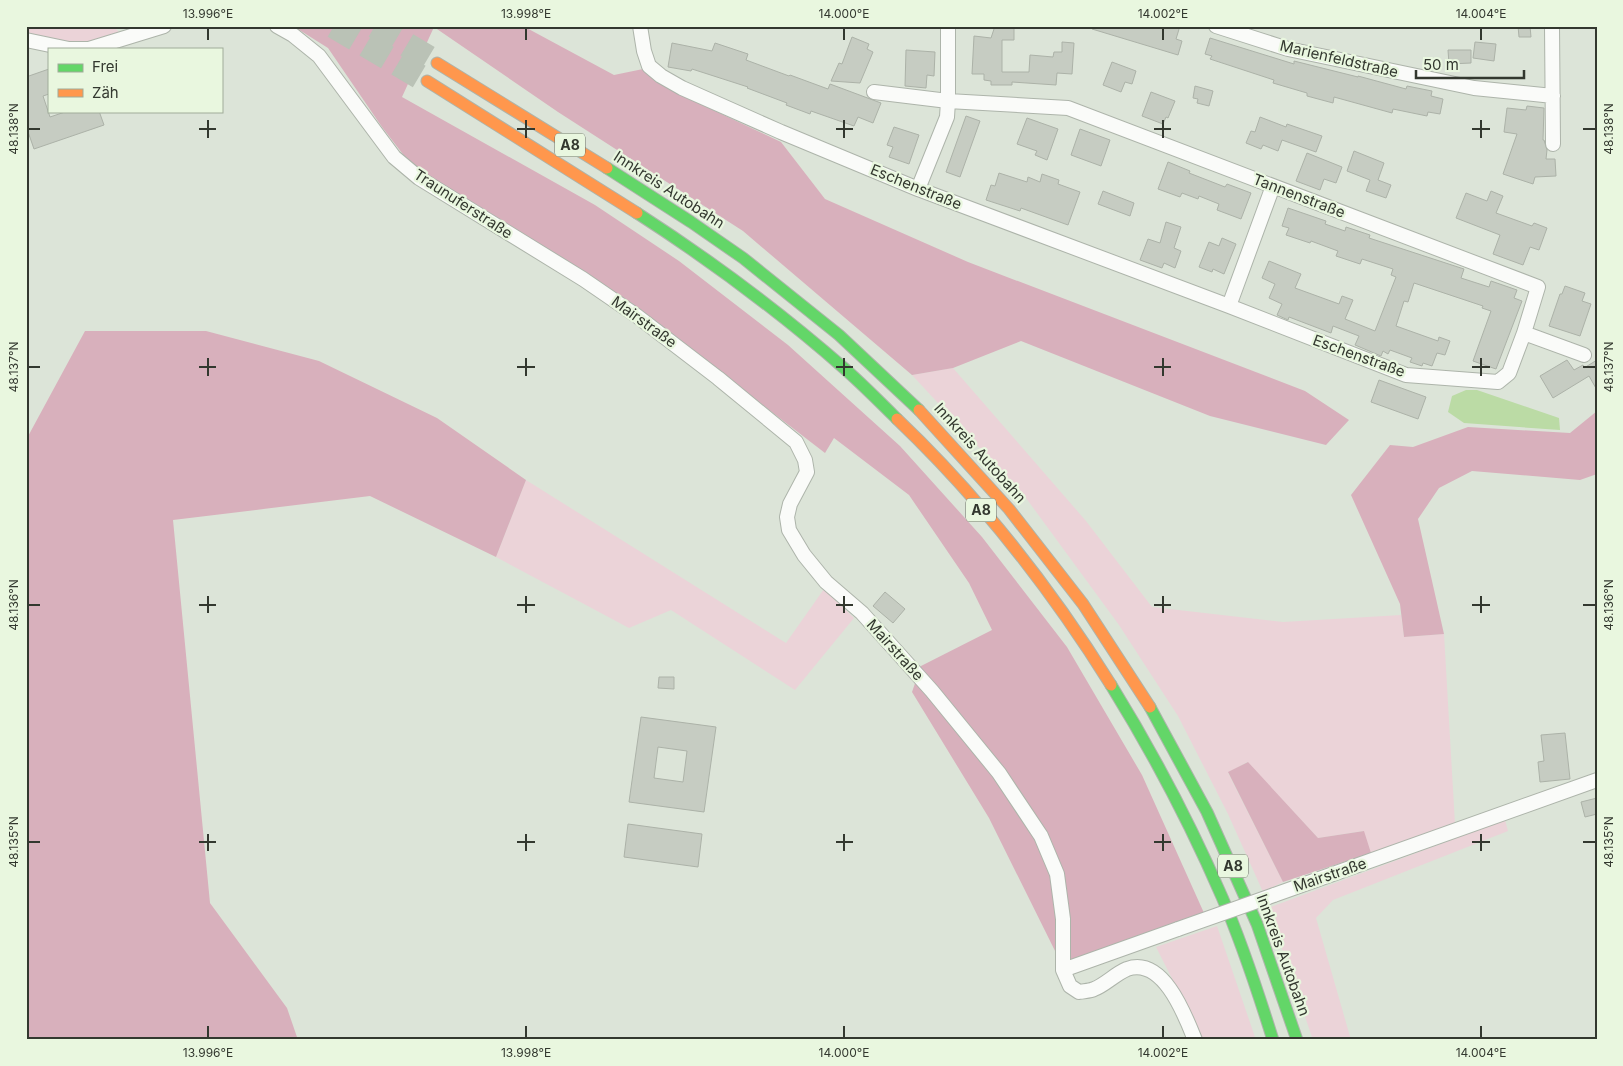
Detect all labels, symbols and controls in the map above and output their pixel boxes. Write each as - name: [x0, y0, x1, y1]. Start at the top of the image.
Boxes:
- text: 13.996°E: [183, 6, 233, 21]
- text: 13.998°E: [501, 6, 551, 21]
- text: 14.000°E: [819, 6, 869, 21]
- text: 14.002°E: [1138, 6, 1188, 21]
- text: 14.004°E: [1456, 6, 1506, 21]
- street label: Marienfeldstraße: [1278, 36, 1400, 81]
- legend: [48, 48, 222, 112]
- scale bar: [1416, 48, 1523, 80]
- text: 50 m: [1423, 55, 1459, 74]
- text: Frei: [92, 57, 118, 76]
- text: Zäh: [92, 83, 119, 102]
- text: 48.138°N: [6, 103, 21, 155]
- text: 48.138°N: [1601, 103, 1616, 155]
- road number: A8: [555, 134, 585, 156]
- street label: Innkreis Autobahn: [610, 147, 728, 233]
- street label: Eschenstraße: [868, 160, 965, 213]
- street label: Traunuferstraße: [410, 165, 516, 243]
- street label: Tannenstraße: [1250, 169, 1348, 222]
- street label: Mairstraße: [608, 292, 681, 352]
- street label: Eschenstraße: [1310, 330, 1408, 381]
- text: 48.137°N: [6, 342, 21, 392]
- text: 48.137°N: [1601, 342, 1616, 392]
- street label: Innkreis Autobahn: [930, 399, 1030, 507]
- road number: A8: [966, 498, 996, 522]
- text: 48.136°N: [6, 579, 21, 631]
- text: 48.136°N: [1601, 579, 1616, 631]
- street label: Mairstraße: [863, 615, 928, 684]
- text: 48.135°N: [6, 816, 21, 868]
- text: 48.135°N: [1601, 816, 1616, 868]
- street label: Mairstraße: [1291, 853, 1369, 896]
- road number: A8: [1218, 854, 1248, 878]
- street label: Innkreis Autobahn: [1253, 891, 1314, 1018]
- text: 13.996°E: [183, 1045, 233, 1060]
- text: 13.998°E: [501, 1045, 551, 1060]
- text: 14.000°E: [819, 1045, 869, 1060]
- text: 14.002°E: [1138, 1045, 1188, 1060]
- text: 14.004°E: [1456, 1045, 1506, 1060]

